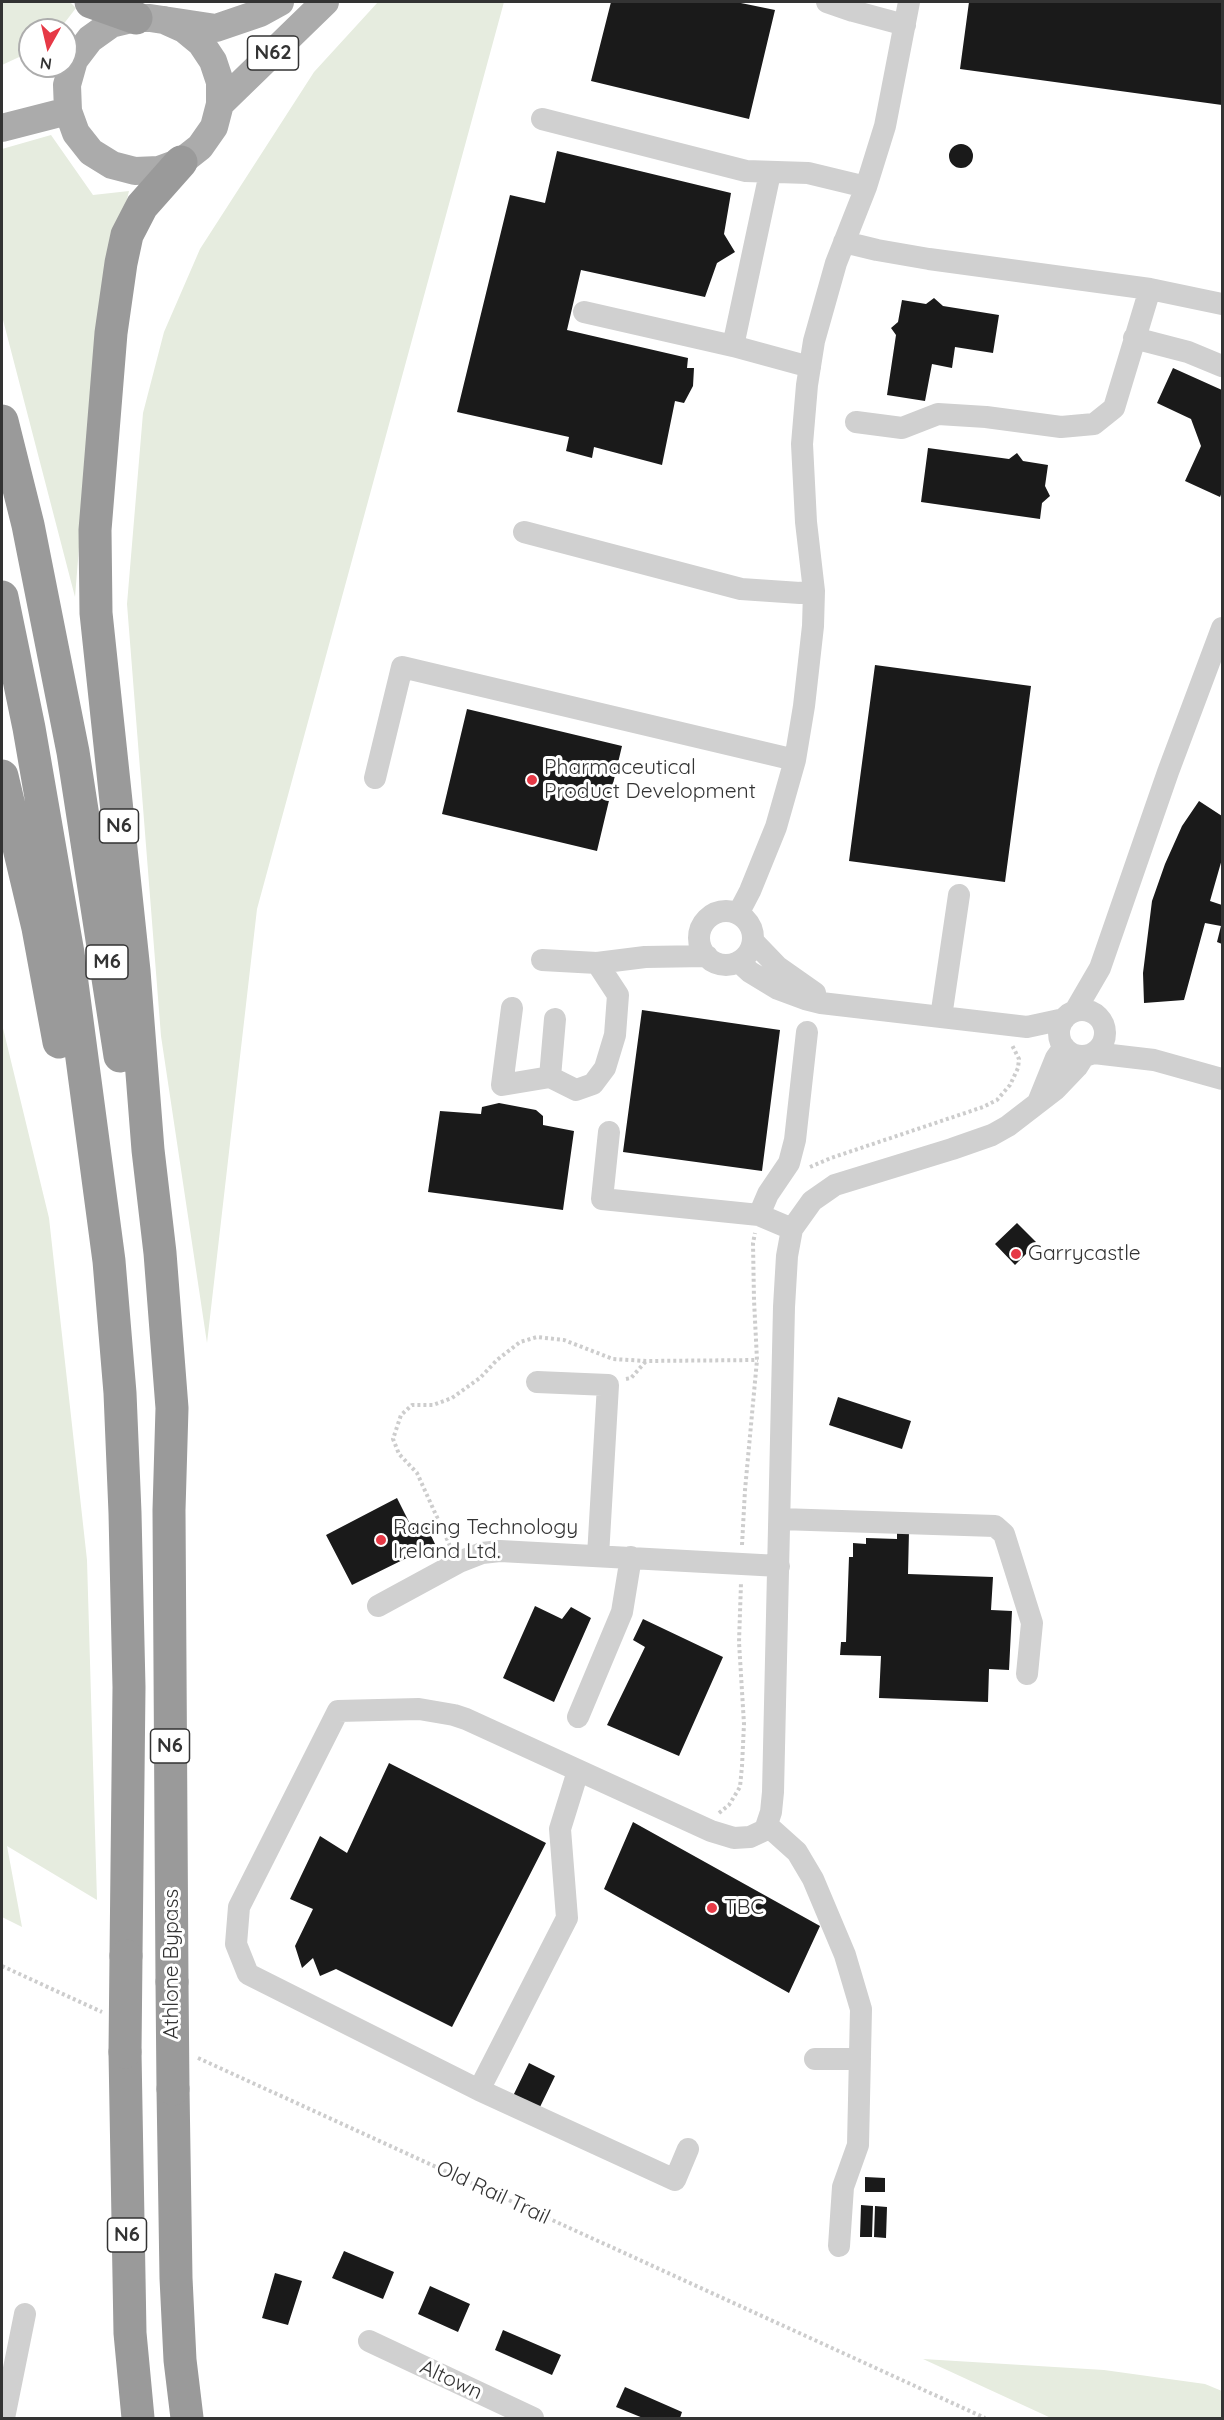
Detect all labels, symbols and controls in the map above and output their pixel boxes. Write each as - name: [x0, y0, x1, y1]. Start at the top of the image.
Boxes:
- north arrow: [18, 18, 78, 78]
- road number: N62: [248, 36, 298, 70]
- text: N: [39, 53, 53, 75]
- place label: Pharmaceutical Product Development: [544, 755, 756, 805]
- marker: Pharmaceutical Product Development: [525, 773, 539, 787]
- road number: N6: [100, 809, 138, 843]
- road number: M6: [86, 945, 128, 979]
- place label: Garrycastle: [1028, 1241, 1141, 1267]
- marker: Garrycastle: [1009, 1247, 1023, 1261]
- place label: Racing Technology Ireland Ltd.: [393, 1515, 578, 1565]
- marker: Racing Technology Ireland Ltd.: [374, 1533, 388, 1547]
- road number: N6: [150, 1729, 190, 1763]
- street label: Athlone Bypass: [159, 1889, 185, 2039]
- place label: TBC: [724, 1895, 764, 1921]
- marker: TBC: [705, 1901, 719, 1915]
- street label: Old Rail Trail: [432, 2156, 554, 2230]
- road number: N6: [108, 2218, 146, 2252]
- street label: Altown: [416, 2355, 486, 2405]

